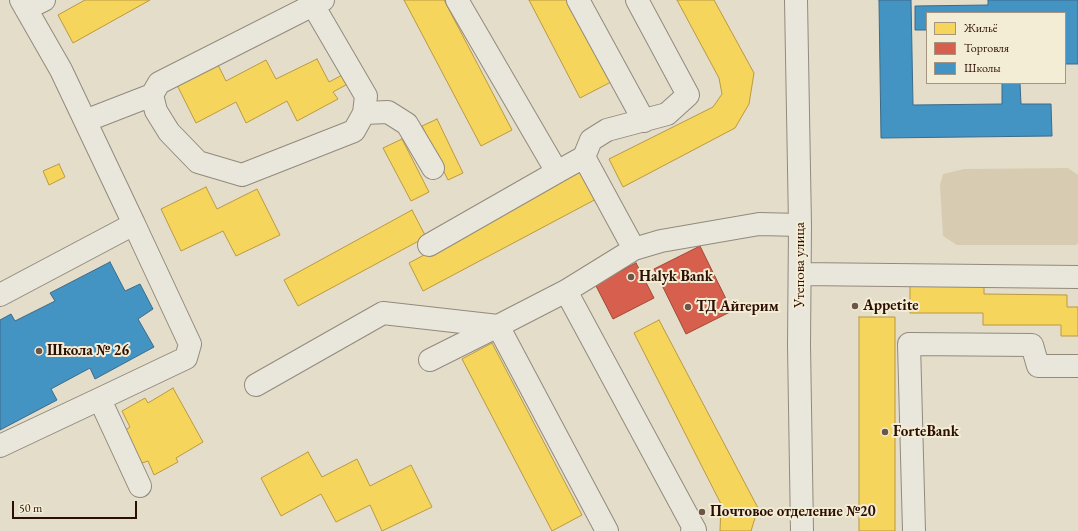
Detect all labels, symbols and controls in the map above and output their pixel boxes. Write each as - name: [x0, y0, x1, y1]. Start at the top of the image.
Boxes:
- legend: [926, 12, 1066, 84]
- text: Жильё: [964, 20, 997, 36]
- text: Торговля: [964, 40, 1009, 56]
- text: Школы: [964, 60, 1001, 76]
- street label: Утепова улица: [791, 222, 809, 308]
- place label: Halyk Bank: [639, 268, 713, 286]
- marker: Halyk Bank: [626, 272, 636, 282]
- place label: Appetite: [863, 297, 919, 315]
- place label: ТД Айгерим: [696, 298, 779, 316]
- marker: Appetite: [850, 301, 860, 311]
- marker: ТД Айгерим: [683, 302, 693, 312]
- place label: Школа № 26: [47, 342, 129, 360]
- marker: Школа № 26: [34, 346, 44, 356]
- place label: ForteBank: [893, 423, 959, 441]
- marker: ForteBank: [880, 427, 890, 437]
- scale bar: [14, 493, 139, 519]
- text: 50 m: [19, 500, 42, 516]
- place label: Почтовое отделение №20: [710, 503, 876, 521]
- marker: Почтовое отделение №20: [697, 507, 707, 517]

